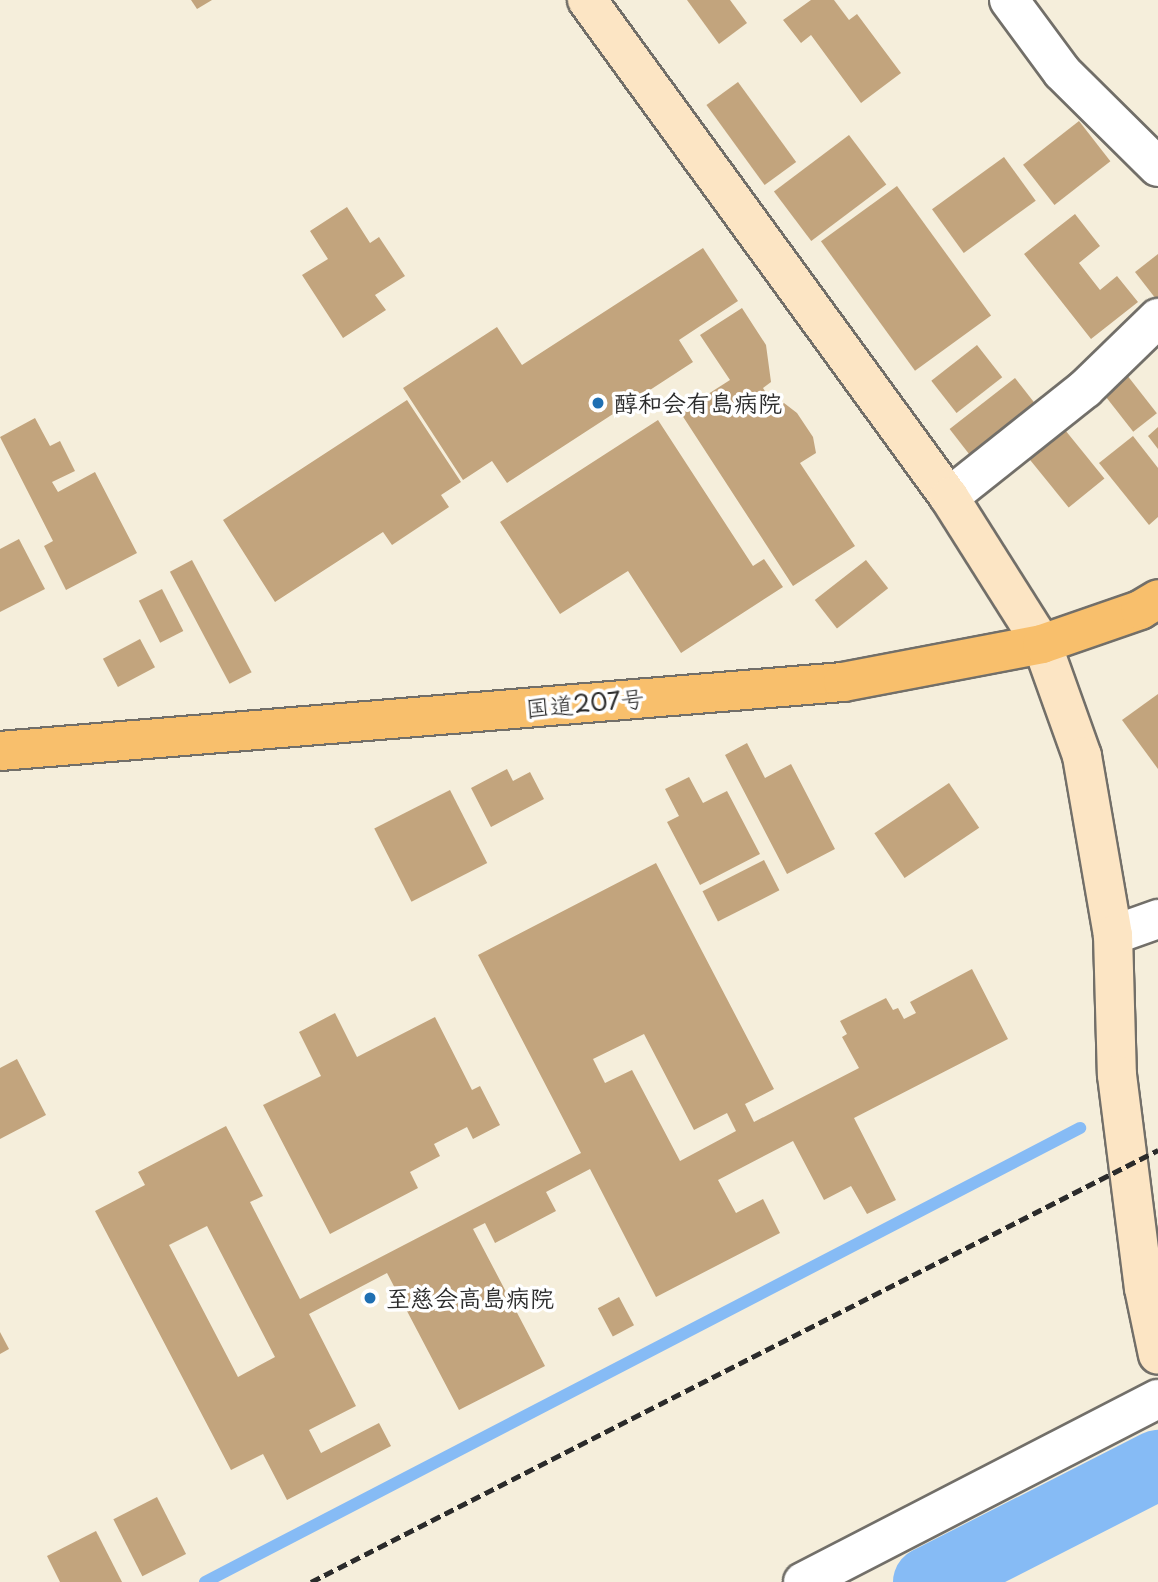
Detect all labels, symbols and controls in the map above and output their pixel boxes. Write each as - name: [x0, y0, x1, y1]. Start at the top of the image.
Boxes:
- place label: 醇和会有島病院: [614, 389, 782, 417]
- marker: 醇和会有島病院: [588, 393, 608, 413]
- street label: 国道207号: [524, 683, 646, 723]
- place label: 至慈会高島病院: [386, 1284, 554, 1312]
- marker: 至慈会高島病院: [360, 1288, 380, 1308]

